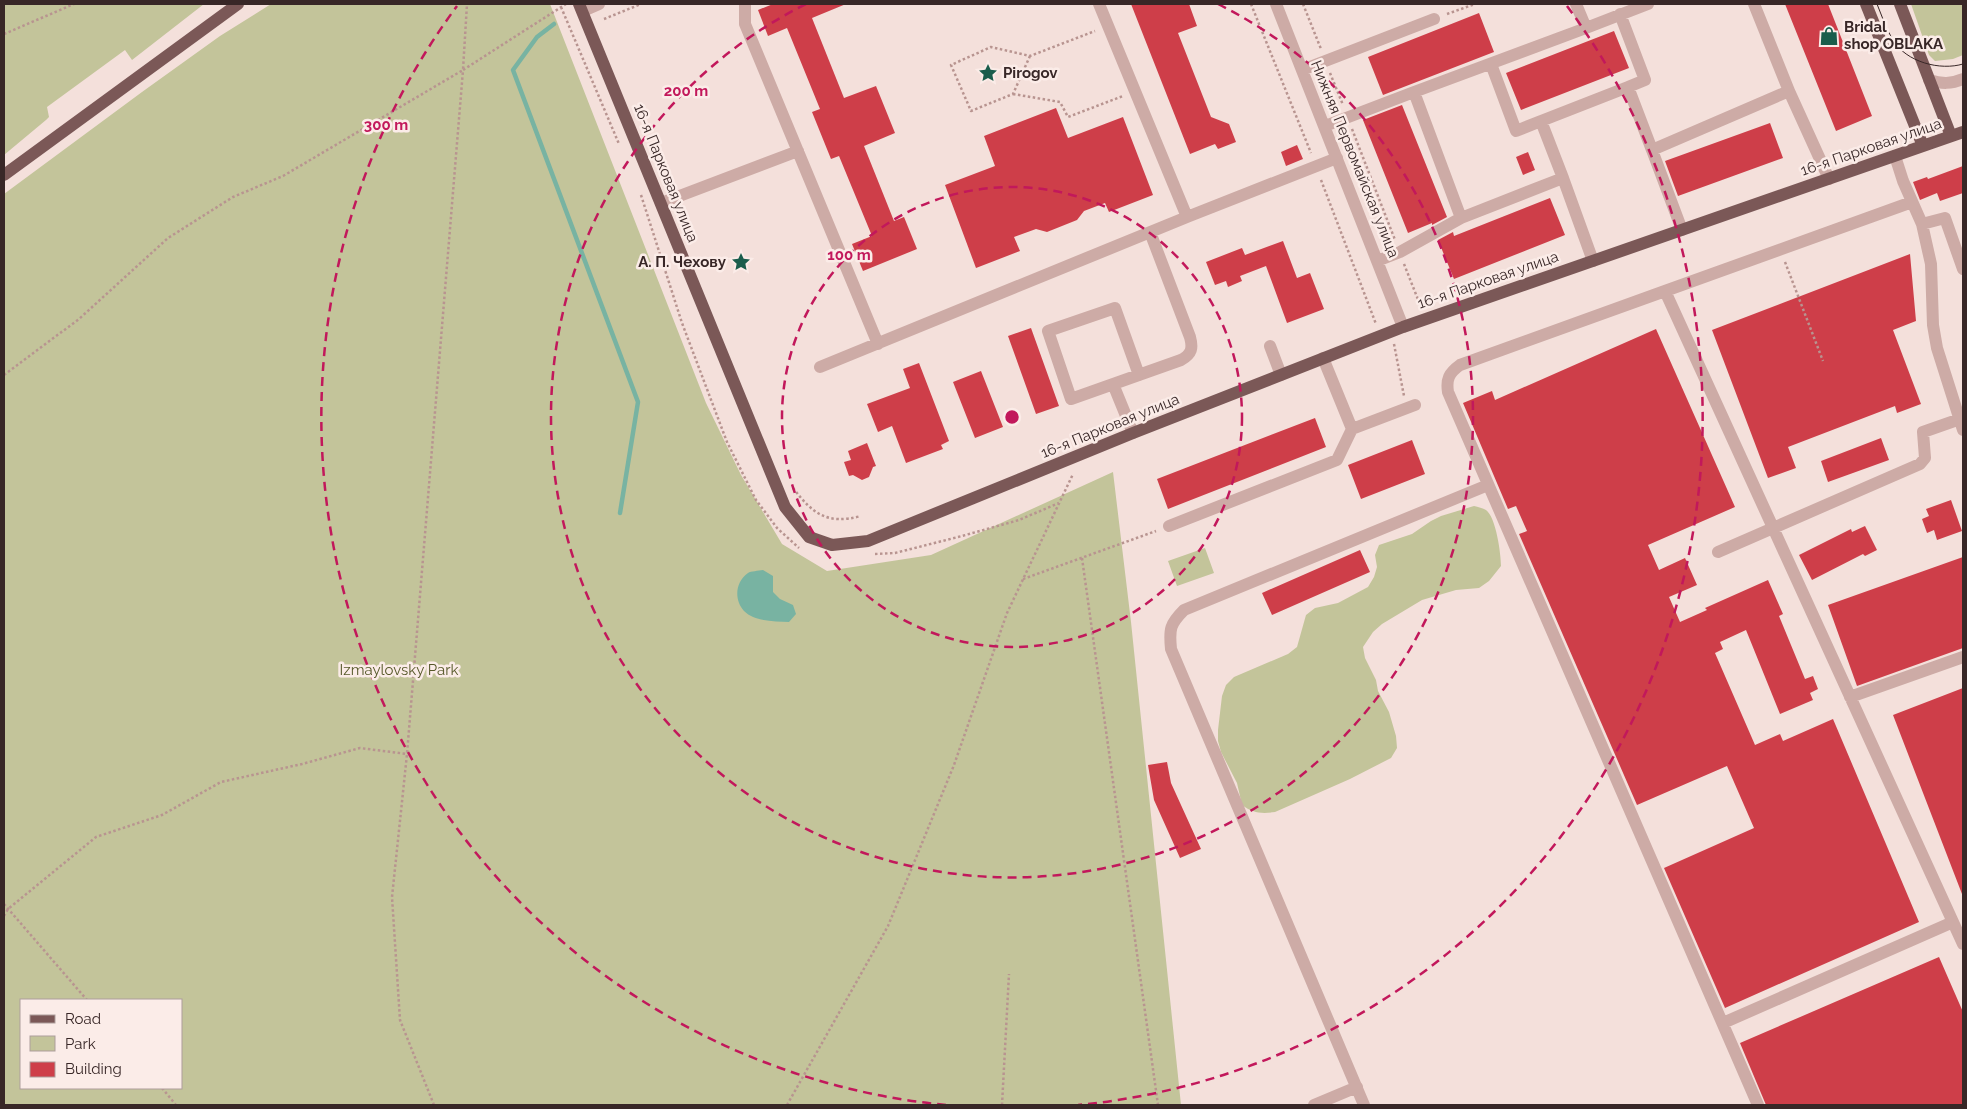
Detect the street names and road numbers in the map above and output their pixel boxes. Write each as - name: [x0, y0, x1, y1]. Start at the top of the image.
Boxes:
- street label: Нижняя Первомайская улица: [1307, 58, 1403, 260]
- street label: 16-я Парковая улица: [630, 101, 702, 245]
- street label: 16-я Парковая улица: [1798, 114, 1944, 180]
- street label: 16-я Парковая улица: [1415, 247, 1561, 313]
- street label: 16-я Парковая улица: [1038, 390, 1182, 462]

